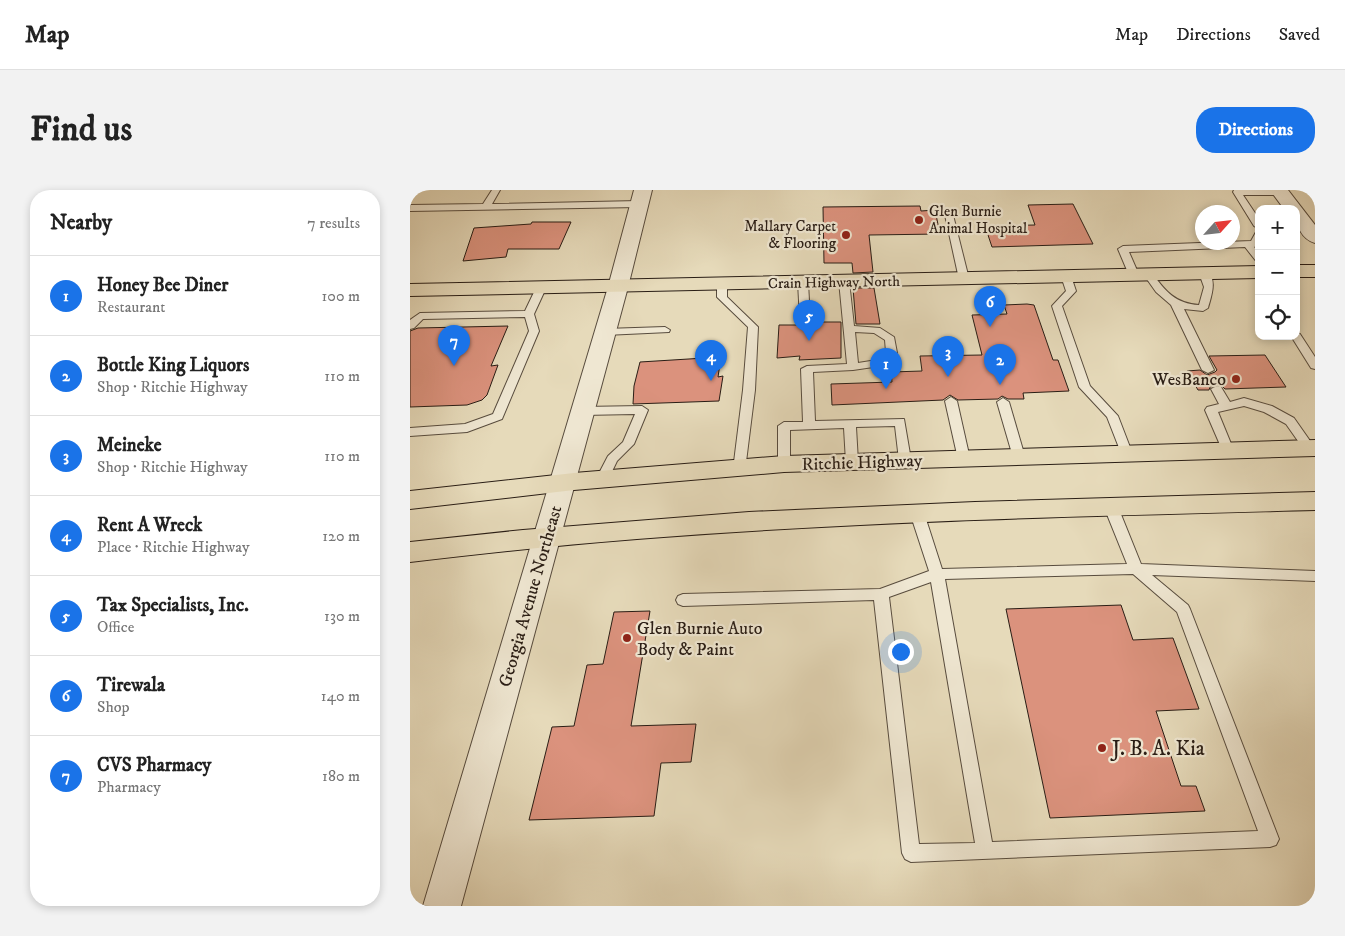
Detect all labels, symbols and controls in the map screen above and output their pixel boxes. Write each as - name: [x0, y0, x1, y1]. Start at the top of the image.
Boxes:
- text: Map: [25, 20, 69, 50]
- text: Map: [1115, 24, 1148, 46]
- text: Directions: [1176, 24, 1251, 46]
- text: Saved: [1279, 24, 1320, 46]
- button: Directions: [1196, 107, 1315, 153]
- text: Find us: [30, 108, 132, 152]
- place label: Glen Burnie Animal Hospital: [929, 202, 1028, 238]
- north arrow: [1195, 205, 1240, 250]
- map controls: [1255, 205, 1300, 340]
- button: +: [1255, 205, 1300, 250]
- text: Nearby: [50, 210, 112, 236]
- text: 7 results: [307, 213, 360, 233]
- marker: Glen Burnie Animal Hospital: [913, 214, 925, 226]
- place label: Mallary Carpet & Flooring: [744, 217, 837, 253]
- marker: Mallary Carpet & Flooring: [840, 229, 852, 241]
- button: −: [1255, 250, 1300, 295]
- street label: Crain Highway North: [768, 272, 900, 293]
- text: Honey Bee Diner: [97, 274, 228, 297]
- text: 1: [63, 286, 69, 306]
- text: 100 m: [322, 286, 360, 306]
- pin: 6: [974, 286, 1006, 327]
- button: locate: [1255, 295, 1300, 340]
- text: Restaurant: [97, 297, 165, 317]
- pin: 5: [793, 300, 825, 341]
- pin: 7: [438, 325, 470, 366]
- pin: 3: [932, 336, 964, 377]
- pin: 4: [695, 340, 727, 381]
- pin: 2: [984, 344, 1016, 385]
- pin: 1: [870, 348, 902, 389]
- text: Bottle King Liquors: [97, 354, 249, 377]
- text: 2: [62, 366, 70, 386]
- text: 110 m: [324, 366, 360, 386]
- place label: WesBanco: [1151, 369, 1226, 391]
- marker: WesBanco: [1230, 373, 1242, 385]
- text: Shop · Ritchie Highway: [97, 377, 248, 397]
- text: Meineke: [97, 434, 162, 457]
- text: 3: [63, 446, 69, 466]
- text: 110 m: [324, 446, 360, 466]
- street label: Ritchie Highway: [801, 450, 923, 476]
- text: Shop · Ritchie Highway: [97, 457, 248, 477]
- street label: Georgia Avenue Northeast: [494, 503, 567, 690]
- text: Rent A Wreck: [97, 514, 202, 537]
- text: 4: [61, 526, 71, 546]
- text: 120 m: [322, 526, 360, 546]
- text: Place · Ritchie Highway: [97, 537, 250, 557]
- text: Tax Specialists, Inc.: [97, 594, 249, 617]
- text: 5: [62, 606, 70, 626]
- text: 130 m: [324, 606, 360, 626]
- text: Office: [97, 617, 134, 637]
- place label: Glen Burnie Auto Body & Paint: [637, 618, 763, 661]
- marker: Glen Burnie Auto Body & Paint: [621, 632, 633, 644]
- your location: [888, 639, 914, 665]
- text: Tirewala: [97, 674, 165, 697]
- text: 6: [62, 686, 70, 706]
- text: 140 m: [321, 686, 360, 706]
- text: Shop: [97, 697, 130, 717]
- place label: J. B. A. Kia: [1110, 736, 1205, 762]
- marker: J. B. A. Kia: [1096, 742, 1108, 754]
- text: CVS Pharmacy: [97, 754, 211, 777]
- text: 7: [62, 766, 70, 786]
- text: 180 m: [322, 766, 360, 786]
- text: Pharmacy: [97, 777, 161, 797]

